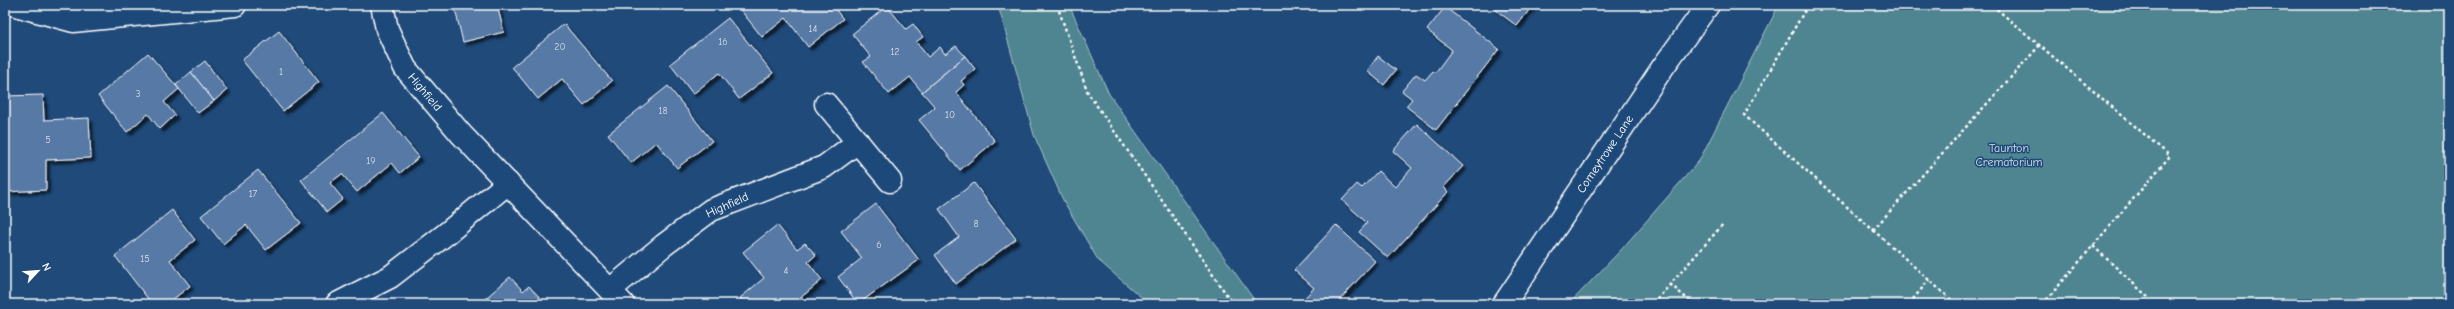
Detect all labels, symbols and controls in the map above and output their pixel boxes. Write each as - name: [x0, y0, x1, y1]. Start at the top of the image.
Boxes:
- house number: 14: [809, 23, 818, 35]
- house number: 16: [718, 36, 728, 48]
- house number: 20: [554, 41, 566, 53]
- house number: 12: [890, 46, 900, 58]
- house number: 1: [279, 66, 283, 78]
- street label: Highfield: [405, 70, 445, 114]
- house number: 3: [135, 88, 141, 100]
- house number: 18: [658, 105, 668, 117]
- house number: 10: [945, 109, 955, 121]
- street label: Comeytrowe Lane: [1574, 112, 1636, 196]
- house number: 5: [45, 134, 51, 146]
- park label: Taunton Crematorium: [1975, 141, 2043, 169]
- house number: 19: [366, 155, 376, 167]
- house number: 17: [249, 188, 258, 200]
- street label: Highfield: [703, 189, 751, 221]
- house number: 8: [973, 218, 979, 230]
- house number: 6: [876, 239, 882, 251]
- north arrow: [18, 251, 58, 291]
- house number: 15: [140, 253, 150, 265]
- text: N: [39, 261, 54, 273]
- house number: 4: [784, 265, 789, 277]

